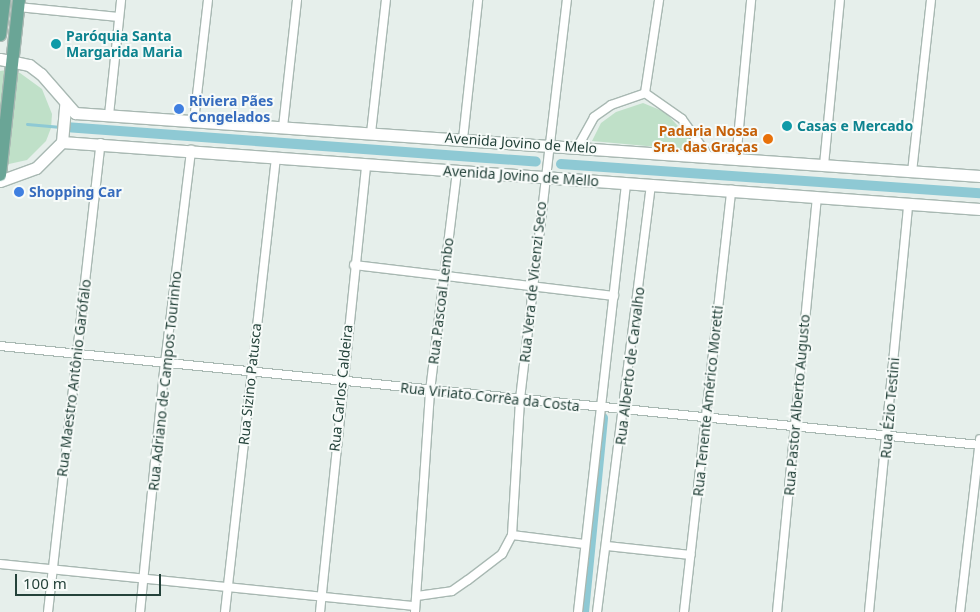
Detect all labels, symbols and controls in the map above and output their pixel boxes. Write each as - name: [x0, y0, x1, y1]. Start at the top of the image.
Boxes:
- place label: Paróquia Santa Margarida Maria: [66, 28, 183, 60]
- marker: Paróquia Santa Margarida Maria: [50, 38, 62, 50]
- place label: Riviera Pães Congelados: [189, 93, 273, 125]
- marker: Riviera Pães Congelados: [173, 103, 185, 115]
- place label: Casas e Mercado: [797, 118, 913, 134]
- marker: Casas e Mercado: [781, 120, 793, 132]
- place label: Padaria Nossa Sra. das Graças: [653, 123, 758, 156]
- street label: Avenida Jovino de Melo: [444, 129, 598, 157]
- marker: Padaria Nossa Sra. das Graças: [762, 133, 774, 145]
- street label: Avenida Jovino de Mello: [442, 162, 600, 190]
- place label: Shopping Car: [29, 184, 122, 200]
- marker: Shopping Car: [13, 186, 25, 198]
- street label: Rua Vera de Vicenzi Seco: [516, 201, 550, 363]
- street label: Rua Pascoal Lembo: [425, 237, 457, 365]
- street label: Rua Adriano de Campos Tourinho: [145, 270, 185, 492]
- street label: Rua Maestro Antônio Garófalo: [54, 278, 94, 478]
- street label: Rua Alberto de Carvalho: [612, 286, 648, 446]
- street label: Rua Tenente Américo Moretti: [690, 305, 726, 497]
- street label: Rua Pastor Alberto Augusto: [781, 314, 813, 496]
- street label: Rua Sizino Patusca: [235, 322, 265, 446]
- street label: Rua Carlos Caldeira: [326, 324, 356, 452]
- street label: Rua Ézio Testini: [877, 357, 903, 459]
- street label: Rua Viriato Corrêa da Costa: [399, 379, 581, 415]
- scale bar: [18, 564, 164, 596]
- text: 100 m: [23, 573, 67, 593]

